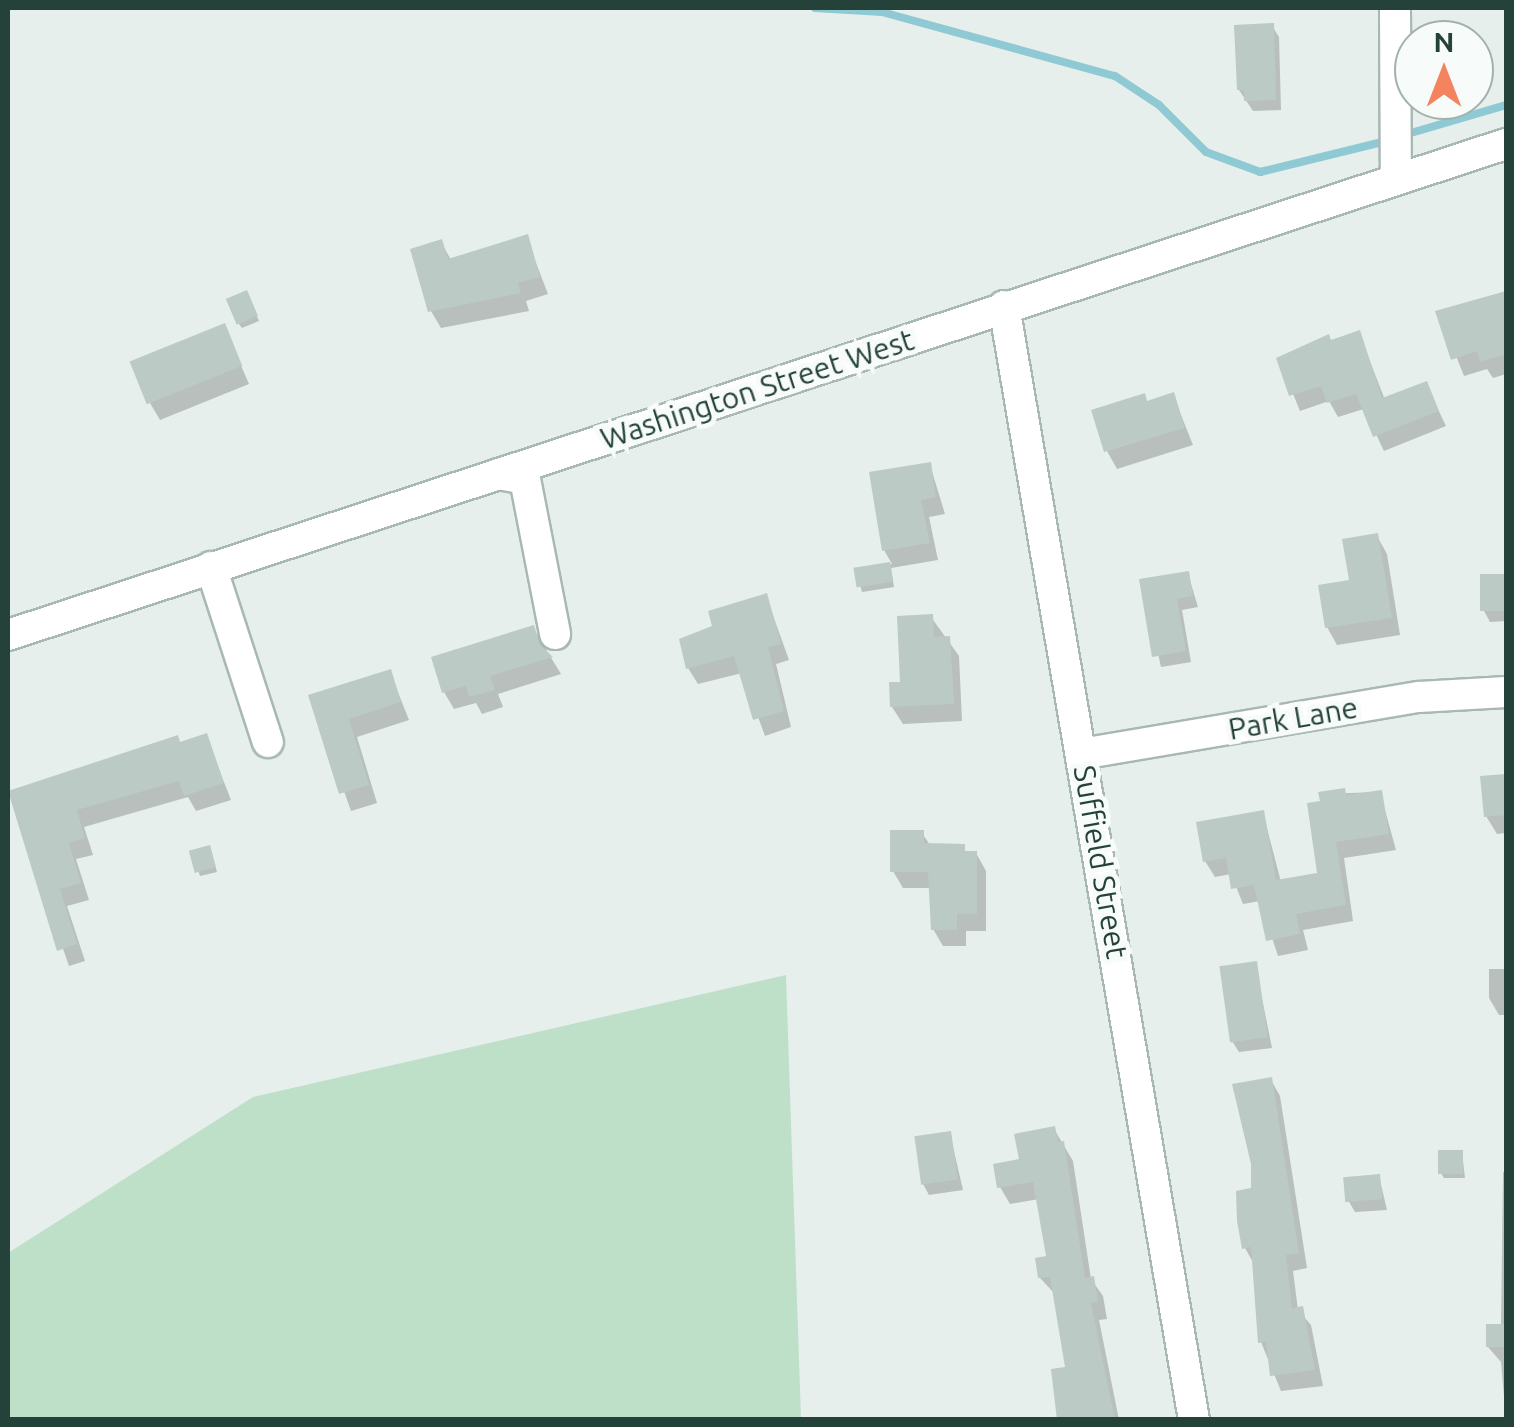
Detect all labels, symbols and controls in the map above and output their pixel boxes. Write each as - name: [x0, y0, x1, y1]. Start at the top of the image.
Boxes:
- north arrow: [1394, 20, 1494, 120]
- text: N: [1434, 26, 1454, 57]
- street label: Washington Street West: [596, 321, 918, 457]
- street label: Park Lane: [1225, 689, 1361, 747]
- street label: Suffield Street: [1066, 763, 1136, 961]

